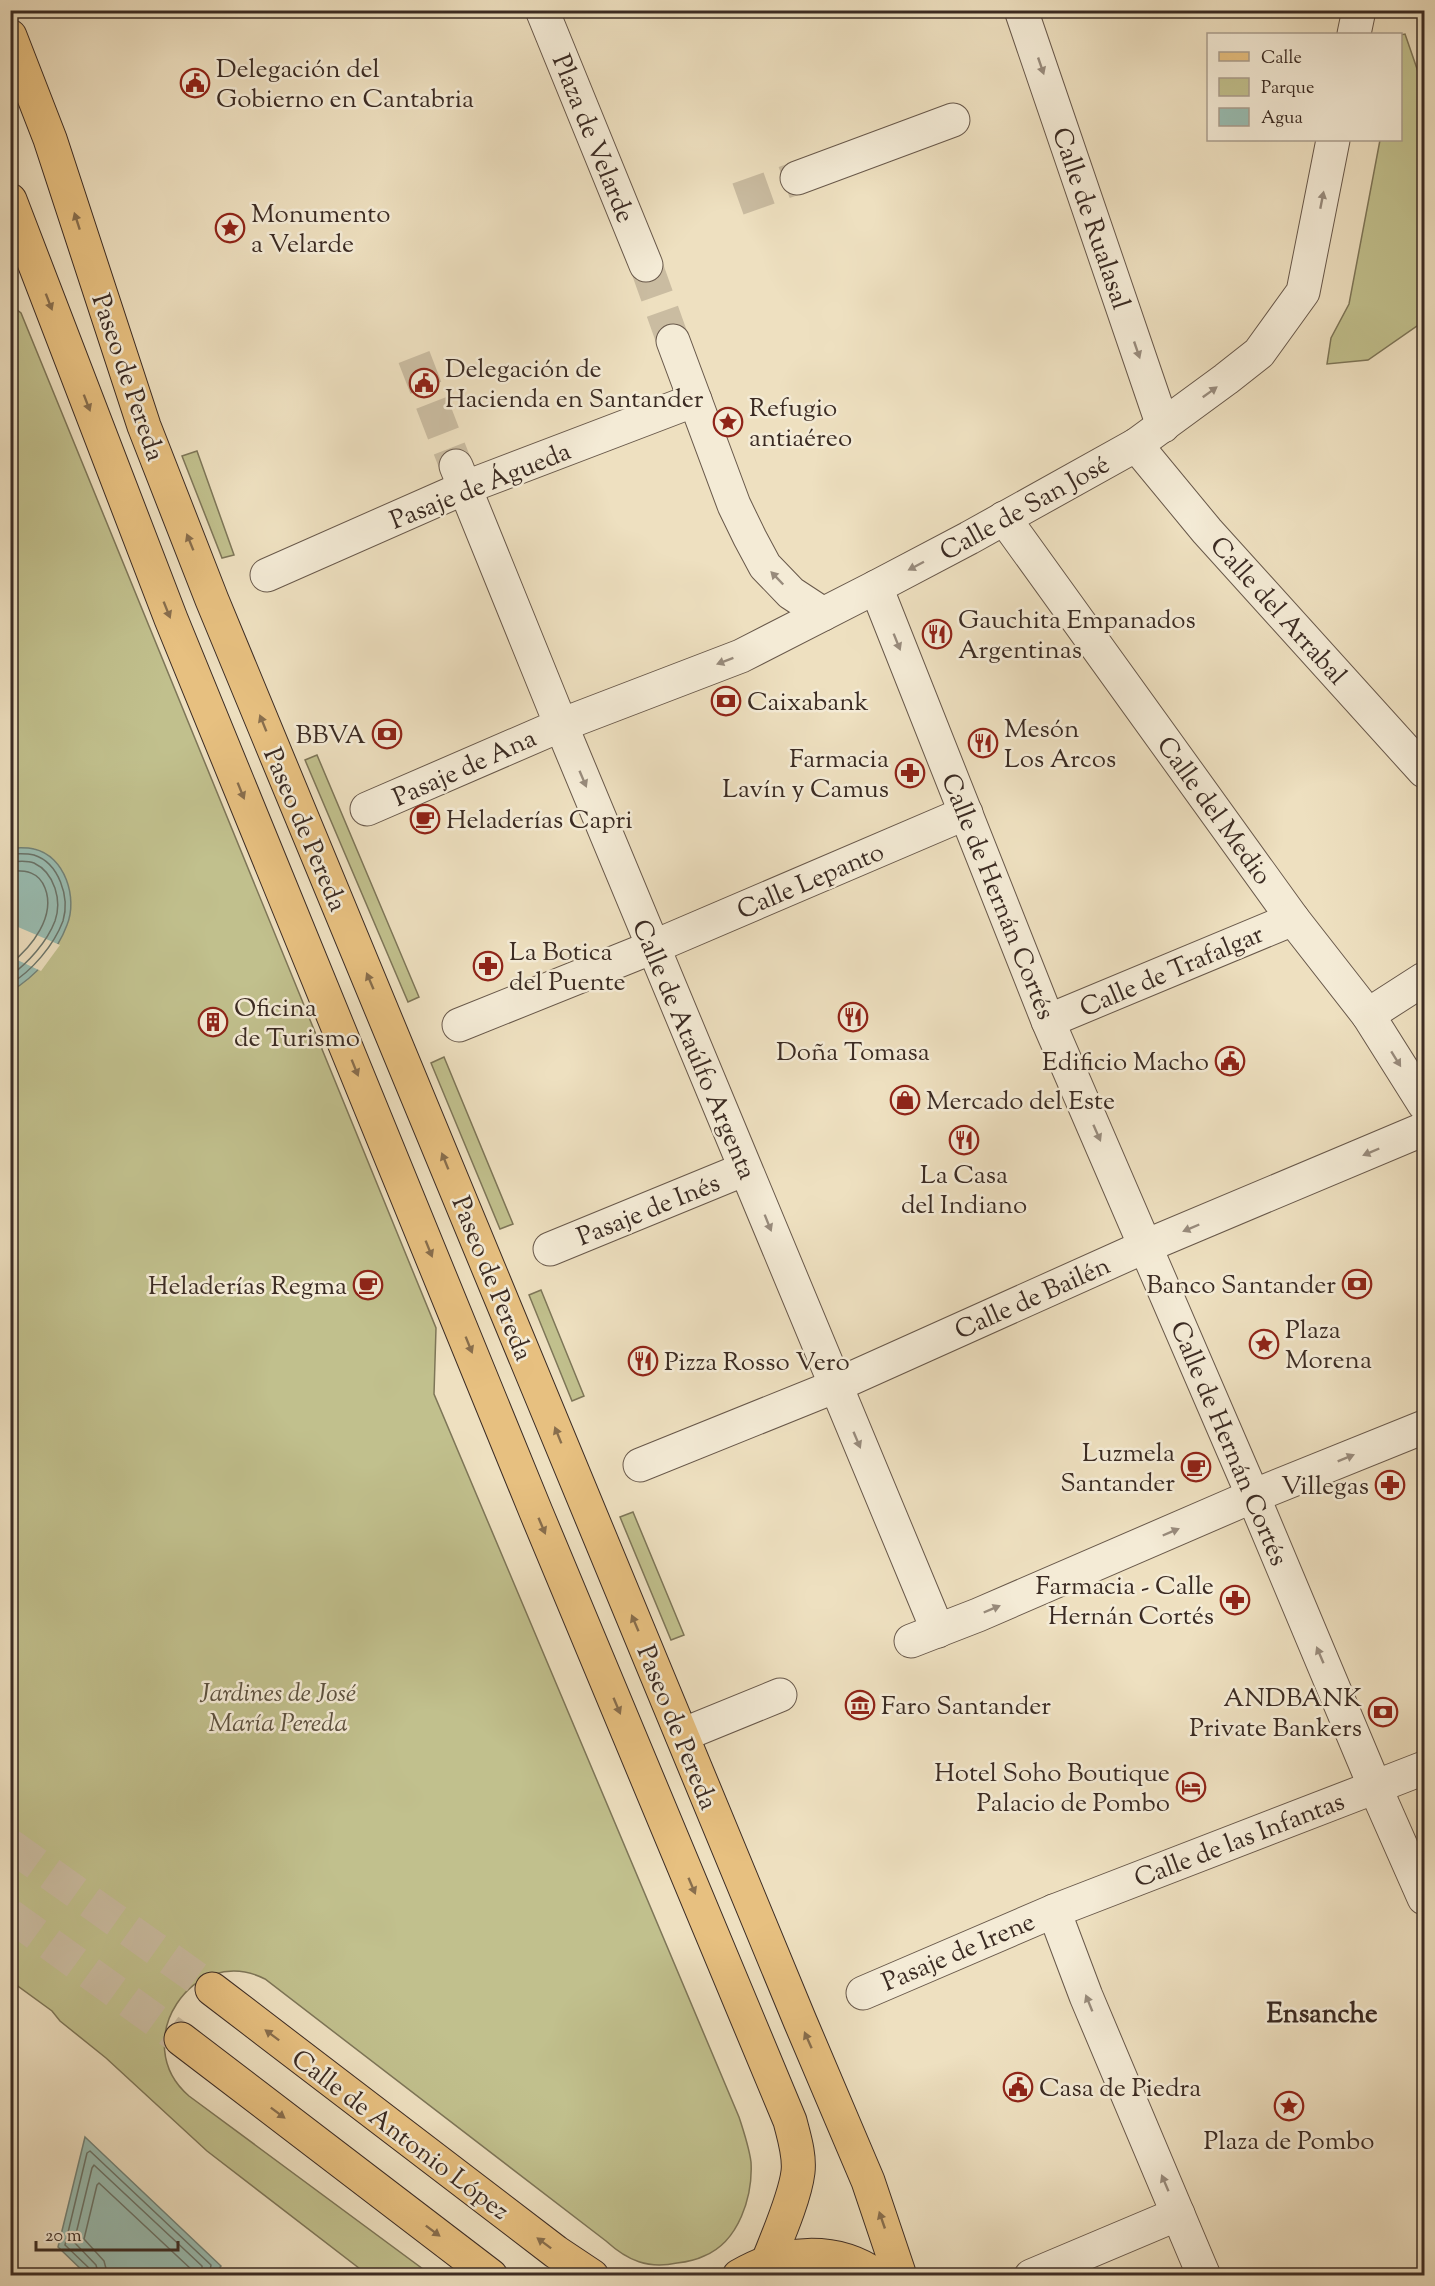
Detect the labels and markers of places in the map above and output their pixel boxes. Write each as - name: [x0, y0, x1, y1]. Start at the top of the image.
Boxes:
- place label: Delegación del Gobierno en Cantabria: [216, 52, 474, 119]
- public building icon: Delegación del Gobierno en Cantabria: [179, 67, 211, 99]
- place label: Monumento a Velarde: [251, 197, 390, 264]
- place icon: Monumento a Velarde: [214, 212, 246, 244]
- place label: Delegación de Hacienda en Santander: [445, 352, 704, 419]
- public building icon: Delegación de Hacienda en Santander: [408, 367, 440, 399]
- place label: Refugio antiaéreo: [749, 391, 852, 458]
- place icon: Refugio antiaéreo: [712, 406, 744, 438]
- place label: Gauchita Empanados Argentinas: [958, 603, 1196, 670]
- restaurant icon: Gauchita Empanados Argentinas: [921, 618, 953, 650]
- bank icon: Caixabank: [710, 685, 742, 717]
- place label: Caixabank: [747, 685, 869, 722]
- place label: Mesón Los Arcos: [1004, 712, 1116, 779]
- place label: BBVA: [296, 718, 366, 755]
- bank icon: BBVA: [371, 718, 403, 750]
- restaurant icon: Mesón Los Arcos: [967, 727, 999, 759]
- place label: Farmacia Lavín y Camus: [722, 742, 889, 809]
- pharmacy icon: Farmacia Lavín y Camus: [894, 757, 926, 789]
- cafe icon: Heladerías Capri: [409, 803, 441, 835]
- place label: Heladerías Capri: [446, 803, 633, 840]
- place label: La Botica del Puente: [509, 935, 626, 1002]
- pharmacy icon: La Botica del Puente: [472, 950, 504, 982]
- place label: Oficina de Turismo: [234, 991, 360, 1058]
- restaurant icon: Doña Tomasa: [837, 1001, 869, 1033]
- building icon: Oficina de Turismo: [197, 1006, 229, 1038]
- place label: Doña Tomasa: [776, 1035, 930, 1072]
- place label: Edificio Macho: [1042, 1045, 1209, 1082]
- public building icon: Edificio Macho: [1214, 1045, 1246, 1077]
- shop icon: Mercado del Este: [889, 1084, 921, 1116]
- place label: Mercado del Este: [926, 1084, 1115, 1121]
- restaurant icon: La Casa del Indiano: [948, 1124, 980, 1156]
- place label: La Casa del Indiano: [901, 1158, 1027, 1225]
- place label: Banco Santander: [1146, 1268, 1336, 1305]
- bank icon: Banco Santander: [1341, 1268, 1373, 1300]
- place label: Heladerías Regma: [148, 1269, 347, 1306]
- cafe icon: Heladerías Regma: [352, 1269, 384, 1301]
- place label: Plaza Morena: [1285, 1313, 1372, 1380]
- place icon: Plaza Morena: [1248, 1328, 1280, 1360]
- restaurant icon: Pizza Rosso Vero: [627, 1345, 659, 1377]
- place label: Pizza Rosso Vero: [664, 1345, 850, 1382]
- place label: Luzmela Santander: [1060, 1436, 1175, 1503]
- cafe icon: Luzmela Santander: [1180, 1451, 1212, 1483]
- place label: Villegas: [1281, 1469, 1369, 1506]
- pharmacy icon: Villegas: [1374, 1469, 1406, 1501]
- place label: Farmacia - Calle Hernán Cortés: [1036, 1569, 1214, 1636]
- pharmacy icon: Farmacia - Calle Hernán Cortés: [1219, 1584, 1251, 1616]
- place label: ANDBANK Private Bankers: [1189, 1681, 1362, 1748]
- museum icon: Faro Santander: [844, 1689, 876, 1721]
- place label: Faro Santander: [881, 1689, 1051, 1726]
- bank icon: ANDBANK Private Bankers: [1367, 1696, 1399, 1728]
- place label: Hotel Soho Boutique Palacio de Pombo: [934, 1756, 1170, 1823]
- hotel icon: Hotel Soho Boutique Palacio de Pombo: [1175, 1771, 1207, 1803]
- public building icon: Casa de Piedra: [1002, 2071, 1034, 2103]
- place label: Casa de Piedra: [1039, 2071, 1201, 2108]
- place icon: Plaza de Pombo: [1273, 2090, 1305, 2122]
- place label: Plaza de Pombo: [1204, 2124, 1374, 2161]

